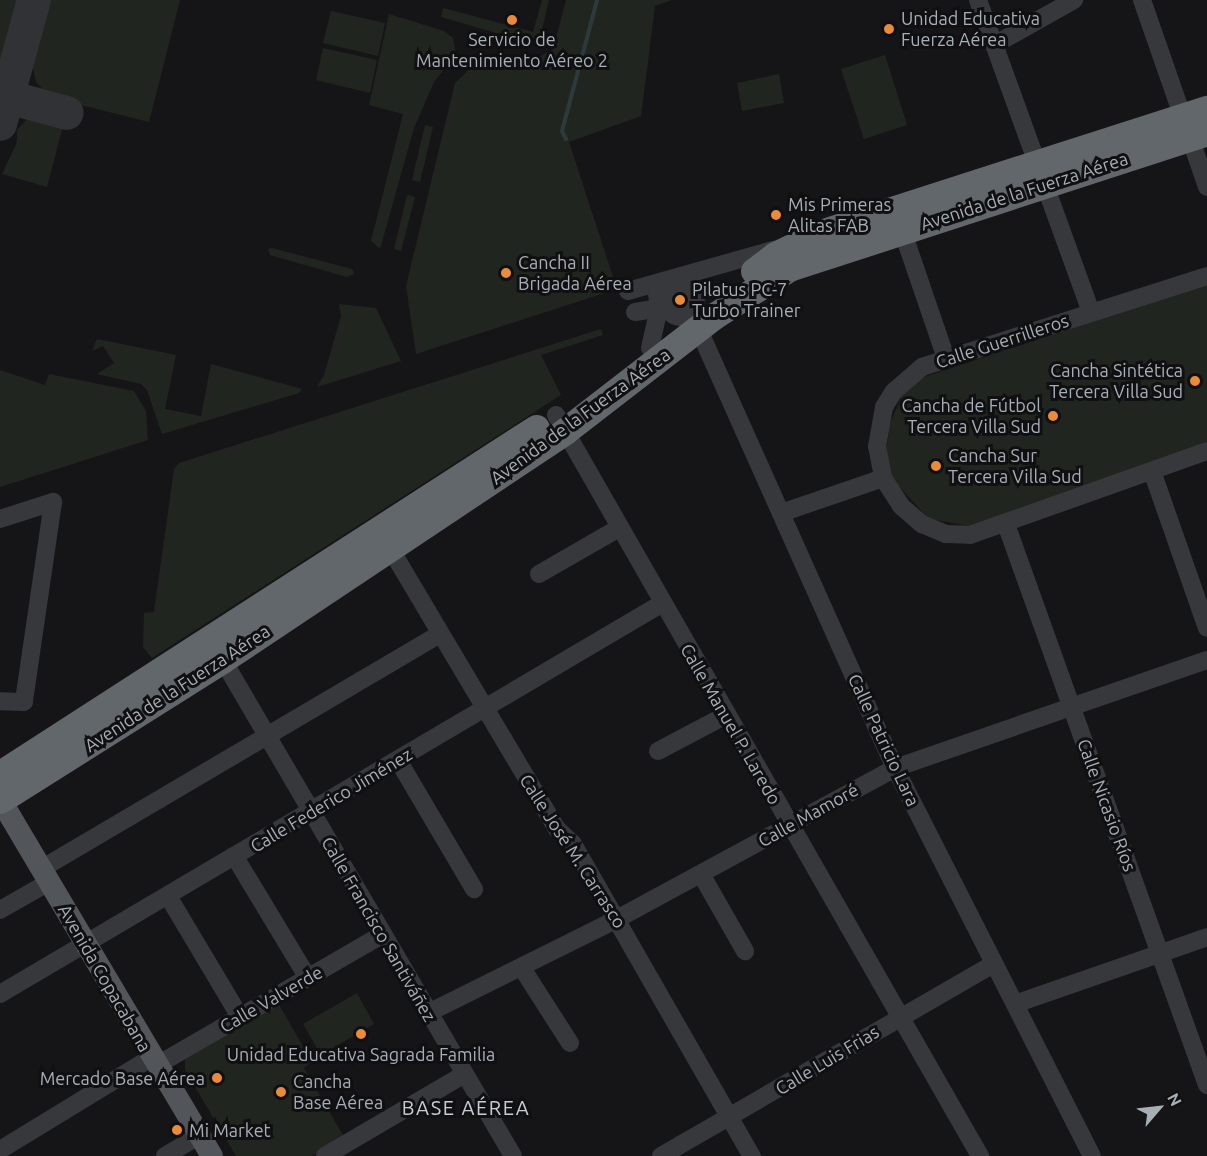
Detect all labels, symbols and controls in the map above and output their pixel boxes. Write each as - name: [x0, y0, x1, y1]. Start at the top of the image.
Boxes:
- place label: Unidad Educativa Fuerza Aérea: [901, 8, 1040, 50]
- marker: Servicio de Mantenimiento Aéreo 2: [505, 13, 519, 27]
- marker: Unidad Educativa Fuerza Aérea: [882, 22, 896, 36]
- place label: Servicio de Mantenimiento Aéreo 2: [416, 29, 608, 72]
- street label: Avenida de la Fuerza Aérea: [918, 147, 1130, 235]
- place label: Mis Primeras Alitas FAB: [788, 194, 891, 236]
- marker: Mis Primeras Alitas FAB: [769, 208, 783, 222]
- place label: Cancha II Brigada Aérea: [518, 252, 632, 294]
- marker: Cancha II Brigada Aérea: [499, 266, 513, 280]
- place label: Pilatus PC-7 Turbo Trainer: [692, 279, 801, 322]
- marker: Pilatus PC-7 Turbo Trainer: [673, 293, 687, 307]
- street label: Calle Guerrilleros: [933, 309, 1071, 373]
- street label: Avenida de la Fuerza Aérea: [486, 344, 674, 488]
- place label: Cancha Sintética Tercera Villa Sud: [1049, 360, 1183, 403]
- marker: Cancha Sintética Tercera Villa Sud: [1188, 374, 1202, 388]
- place label: Cancha de Fútbol Tercera Villa Sud: [901, 395, 1041, 438]
- marker: Cancha de Fútbol Tercera Villa Sud: [1046, 409, 1060, 423]
- place label: Cancha Sur Tercera Villa Sud: [948, 445, 1082, 488]
- marker: Cancha Sur Tercera Villa Sud: [929, 459, 943, 473]
- street label: Avenida de la Fuerza Aérea: [80, 620, 274, 756]
- street label: Calle Manuel P. Laredo: [676, 640, 786, 808]
- street label: Calle Patricio Lara: [844, 670, 924, 810]
- street label: Calle Nicasio Ríos: [1073, 736, 1141, 874]
- street label: Calle Federico Jiménez: [246, 743, 416, 857]
- street label: Calle José M. Carrasco: [515, 770, 631, 932]
- street label: Calle Mamoré: [754, 779, 862, 851]
- street label: Calle Francisco Santiváñez: [317, 833, 441, 1025]
- street label: Avenida Copacabana: [54, 900, 156, 1056]
- street label: Calle Valverde: [216, 961, 326, 1037]
- street label: Calle Luis Frias: [771, 1021, 883, 1099]
- marker: Unidad Educativa Sagrada Familia: [354, 1027, 368, 1041]
- place label: Unidad Educativa Sagrada Familia: [227, 1043, 495, 1065]
- place label: Mercado Base Aérea: [40, 1067, 205, 1089]
- marker: Mercado Base Aérea: [210, 1071, 224, 1085]
- place label: Cancha Base Aérea: [293, 1071, 383, 1114]
- north arrow: [1129, 1078, 1189, 1138]
- marker: Cancha Base Aérea: [274, 1085, 288, 1099]
- text: N: [1164, 1090, 1186, 1109]
- district label: BASE AÉREA: [402, 1095, 530, 1119]
- place label: Mi Market: [189, 1119, 271, 1141]
- marker: Mi Market: [170, 1123, 184, 1137]

